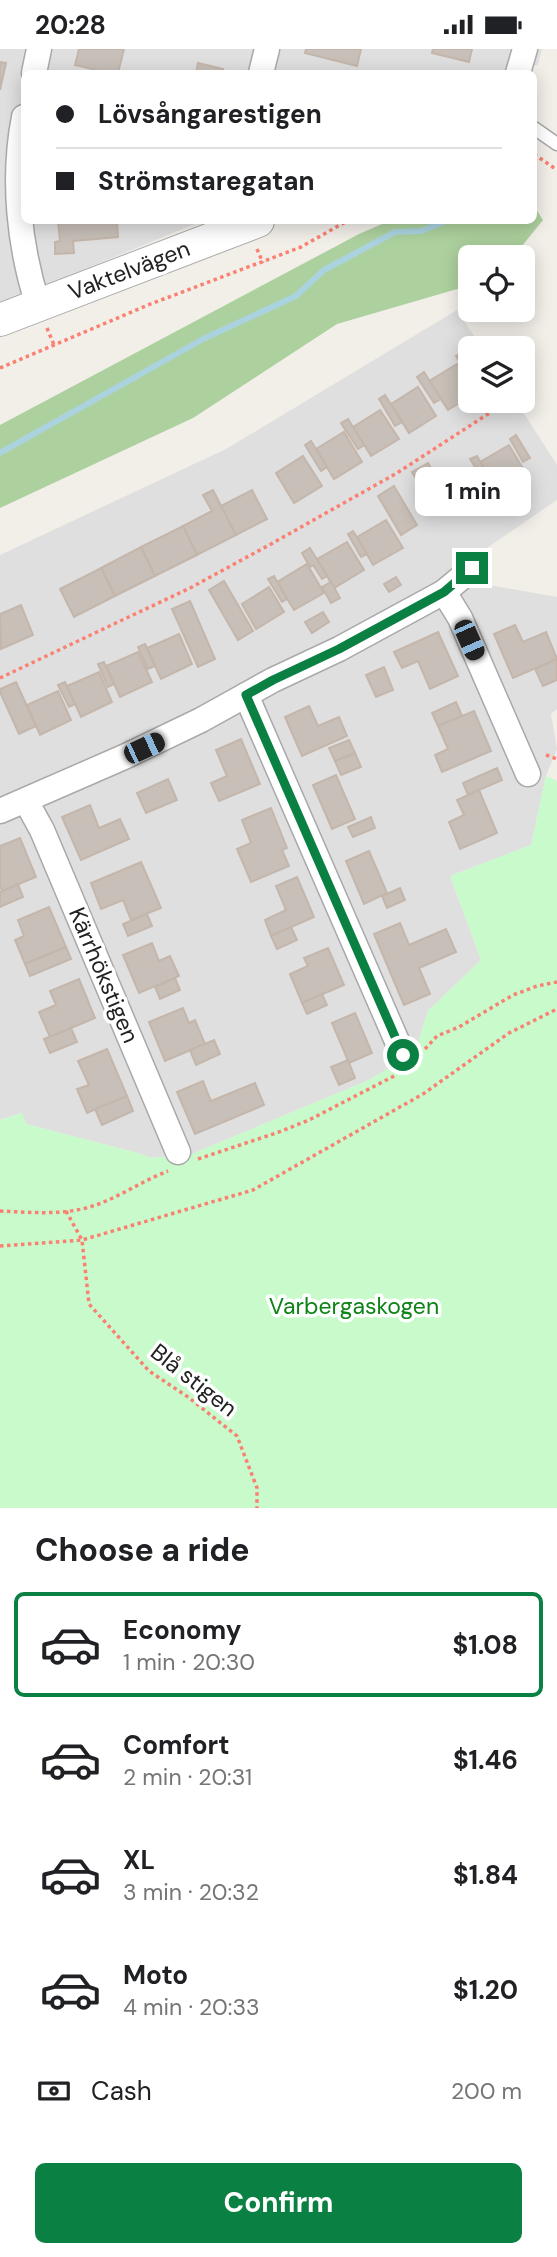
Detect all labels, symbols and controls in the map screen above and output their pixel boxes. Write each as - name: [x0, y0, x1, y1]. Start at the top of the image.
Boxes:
- text: 20:28: [35, 8, 106, 42]
- text: Lövsångarestigen: [98, 97, 322, 131]
- text: Strömstaregatan: [98, 164, 315, 198]
- street label: Vaktelvägen: [64, 233, 194, 307]
- map controls: [458, 245, 535, 413]
- button: locate: [458, 245, 535, 322]
- button: layers: [458, 336, 535, 413]
- callout: 1 min: [414, 467, 530, 515]
- text: 1 min: [445, 476, 501, 506]
- route end: [456, 552, 488, 584]
- car: [451, 617, 488, 663]
- car: [121, 730, 168, 766]
- street label: Kärrhökstigen: [62, 903, 146, 1047]
- route start: [387, 1039, 419, 1071]
- park label: Varbergaskogen: [269, 1291, 439, 1321]
- street label: Blå stigen: [145, 1337, 243, 1423]
- text: Choose a ride: [35, 1529, 250, 1571]
- icon: car: [39, 1613, 102, 1676]
- text: Economy: [123, 1613, 241, 1647]
- text: $1.08: [453, 1628, 518, 1662]
- text: 1 min · 20:30: [123, 1647, 255, 1677]
- icon: car: [39, 1728, 102, 1791]
- text: Comfort: [123, 1728, 229, 1762]
- text: $1.46: [453, 1743, 518, 1777]
- text: 2 min · 20:31: [123, 1762, 252, 1792]
- icon: car: [39, 1843, 102, 1906]
- text: XL: [123, 1843, 155, 1877]
- text: $1.84: [453, 1858, 518, 1892]
- text: 3 min · 20:32: [123, 1877, 259, 1907]
- icon: car: [39, 1958, 102, 2021]
- text: Moto: [123, 1958, 188, 1992]
- text: $1.20: [453, 1973, 518, 2007]
- text: 4 min · 20:33: [123, 1992, 260, 2022]
- icon: cash: [35, 2072, 73, 2110]
- text: Cash: [91, 2074, 152, 2108]
- text: 200 m: [451, 2076, 522, 2106]
- button: Confirm: [35, 2163, 522, 2243]

